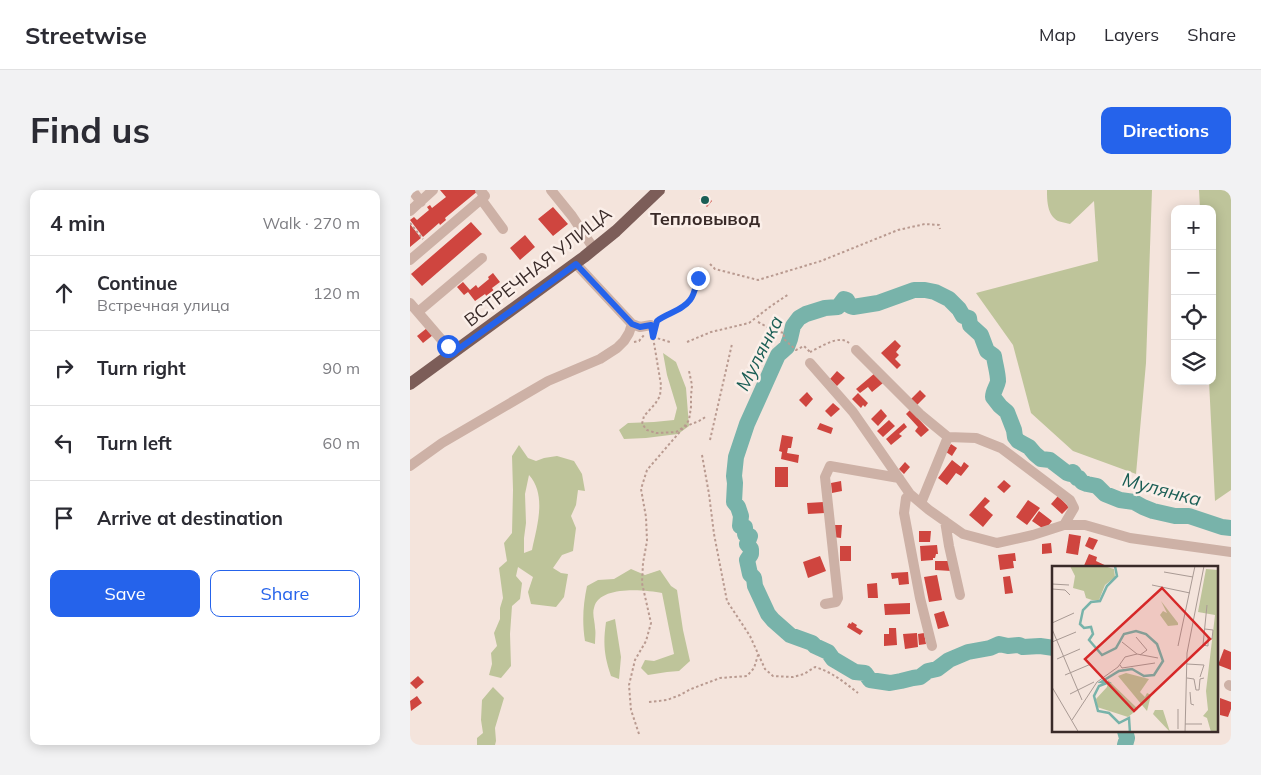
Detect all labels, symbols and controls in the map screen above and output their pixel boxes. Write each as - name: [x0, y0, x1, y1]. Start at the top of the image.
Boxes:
- text: Streetwise: [25, 20, 147, 50]
- text: Map: [1039, 23, 1076, 46]
- text: Layers: [1104, 23, 1159, 46]
- text: Share: [1187, 23, 1236, 46]
- button: Directions: [1101, 107, 1231, 154]
- text: Find us: [30, 108, 150, 152]
- marker: Тепловывод: [699, 194, 711, 206]
- street label: ВСТРЕЧНАЯ УЛИЦА: [459, 202, 616, 331]
- map controls: [1171, 205, 1216, 385]
- button: +: [1171, 205, 1216, 250]
- place label: Тепловывод: [650, 207, 761, 230]
- text: 4 min: [50, 210, 105, 236]
- text: Walk · 270 m: [262, 213, 360, 233]
- button: −: [1171, 250, 1216, 295]
- route end: [687, 267, 710, 290]
- text: Continue: [97, 271, 177, 295]
- icon: ahead: [50, 279, 78, 307]
- text: 120 m: [313, 283, 360, 303]
- text: Встречная улица: [97, 295, 230, 315]
- button: locate: [1171, 295, 1216, 340]
- water label: Мулянка: [730, 312, 788, 394]
- route start: [437, 335, 460, 358]
- button: layers: [1171, 340, 1216, 385]
- icon: right: [50, 354, 78, 382]
- text: Turn right: [97, 356, 186, 380]
- text: 90 m: [323, 358, 360, 378]
- icon: left: [50, 429, 78, 457]
- text: Turn left: [97, 431, 172, 455]
- text: 60 m: [323, 433, 360, 453]
- water label: Мулянка: [1120, 467, 1204, 511]
- icon: arrive: [50, 504, 78, 532]
- text: Arrive at destination: [97, 506, 283, 530]
- inset map: [1052, 566, 1218, 732]
- button: Save: [50, 570, 200, 617]
- button: Share: [210, 570, 360, 617]

